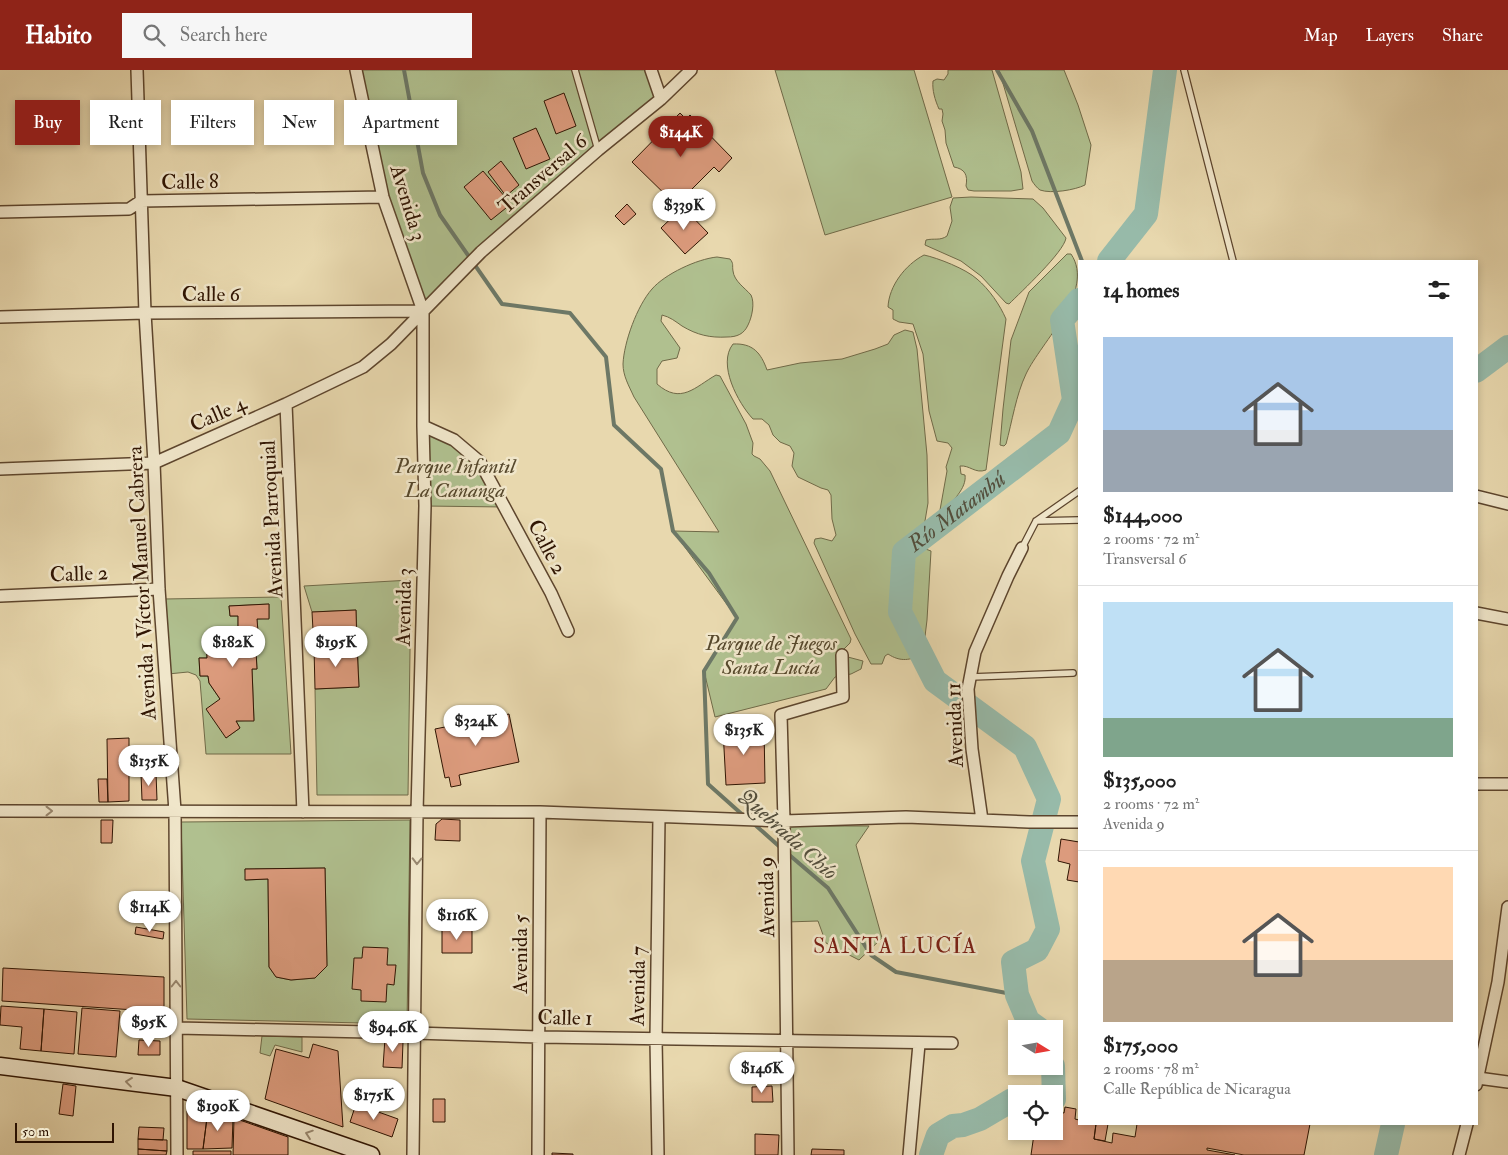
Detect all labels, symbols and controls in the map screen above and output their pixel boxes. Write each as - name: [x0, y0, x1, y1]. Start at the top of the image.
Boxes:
- search box: [122, 13, 472, 58]
- text: Habito: [25, 20, 92, 51]
- icon: search: [140, 21, 168, 49]
- text: Search here: [180, 23, 268, 47]
- text: Map: [1304, 24, 1338, 47]
- text: Layers: [1366, 24, 1414, 47]
- text: Share: [1442, 24, 1483, 47]
- chip: Buy: [15, 100, 80, 145]
- chip: Rent: [90, 100, 161, 145]
- chip: Filters: [171, 100, 254, 145]
- chip: New: [264, 100, 334, 145]
- chip: Apartment: [344, 100, 457, 145]
- pin: $144K: [646, 116, 716, 158]
- text: $144K: [659, 122, 703, 142]
- street label: Transversal 6: [493, 127, 594, 220]
- street label: Avenida 3: [383, 161, 432, 244]
- street label: Calle 8: [161, 168, 219, 196]
- pin: $339K: [649, 189, 719, 231]
- text: $339K: [664, 195, 704, 215]
- icon: filters: [1425, 276, 1453, 304]
- text: 14 homes: [1103, 277, 1180, 304]
- street label: Calle 6: [182, 281, 242, 308]
- icon: home: [1233, 369, 1323, 459]
- street label: Calle 4: [186, 389, 252, 438]
- street label: Avenida Parroquial: [254, 439, 290, 599]
- street label: Avenida 1 Víctor Manuel Cabrera: [121, 445, 163, 722]
- park label: Parque Infantil La Cananga: [394, 453, 517, 504]
- water label: Río Matambú: [901, 464, 1012, 559]
- text: $144,000: [1103, 502, 1183, 529]
- street label: Calle 2: [521, 515, 573, 579]
- text: 2 rooms · 72 m²: [1103, 529, 1199, 549]
- text: Transversal 6: [1103, 549, 1186, 569]
- street label: Calle 2: [49, 559, 109, 589]
- street label: Avenida 3: [390, 568, 418, 647]
- pin: $182K: [198, 626, 268, 668]
- pin: $195K: [301, 626, 371, 668]
- park label: Parque de Juegos Santa Lucía: [704, 630, 838, 681]
- text: $182K: [212, 632, 254, 652]
- text: $195K: [315, 632, 357, 652]
- icon: home: [1233, 635, 1323, 725]
- street label: Avenida 11: [940, 682, 970, 769]
- pin: $324K: [441, 704, 511, 747]
- text: $324K: [454, 711, 498, 731]
- pin: $135K: [709, 714, 779, 756]
- text: $135K: [724, 720, 764, 740]
- pin: $135K: [114, 744, 184, 787]
- text: $135K: [129, 751, 169, 771]
- text: $135,000: [1103, 767, 1177, 794]
- water label: Quebrada Chío: [732, 782, 844, 886]
- text: 2 rooms · 72 m²: [1103, 794, 1199, 814]
- one-way arrow: [45, 806, 53, 816]
- text: Avenida 9: [1103, 814, 1165, 834]
- street label: Avenida 9: [753, 856, 781, 939]
- one-way arrow: [412, 858, 422, 865]
- pin: $114K: [115, 890, 185, 933]
- text: $114K: [130, 897, 170, 917]
- pin: $116K: [422, 898, 492, 941]
- icon: home: [1233, 900, 1323, 990]
- text: $116K: [437, 905, 477, 925]
- street label: Avenida 5: [507, 914, 534, 995]
- district label: SANTA LUCÍA: [813, 932, 977, 960]
- street label: Avenida 7: [624, 946, 652, 1027]
- one-way arrow: [171, 980, 181, 988]
- street label: Calle 1: [537, 1004, 593, 1032]
- pin: $95K: [119, 1006, 179, 1048]
- pin: $94.6K: [352, 1010, 434, 1053]
- text: $95K: [131, 1012, 167, 1032]
- text: $94.6K: [369, 1017, 417, 1037]
- north arrow: [1008, 1020, 1062, 1075]
- map controls: [1008, 1020, 1063, 1140]
- text: $175,000: [1103, 1032, 1178, 1059]
- pin: $146K: [727, 1052, 797, 1094]
- text: $146K: [741, 1058, 783, 1078]
- text: 2 rooms · 78 m²: [1103, 1059, 1199, 1079]
- one-way arrow: [124, 1077, 132, 1088]
- pin: $175K: [339, 1078, 409, 1121]
- text: Calle República de Nicaragua: [1103, 1079, 1291, 1099]
- text: $175K: [354, 1085, 394, 1105]
- button: locate: [1008, 1085, 1063, 1140]
- pin: $190K: [183, 1090, 253, 1132]
- text: $190K: [197, 1096, 239, 1116]
- scale bar: [15, 1120, 114, 1143]
- text: 50 m: [22, 1123, 49, 1140]
- one-way arrow: [305, 1129, 313, 1139]

